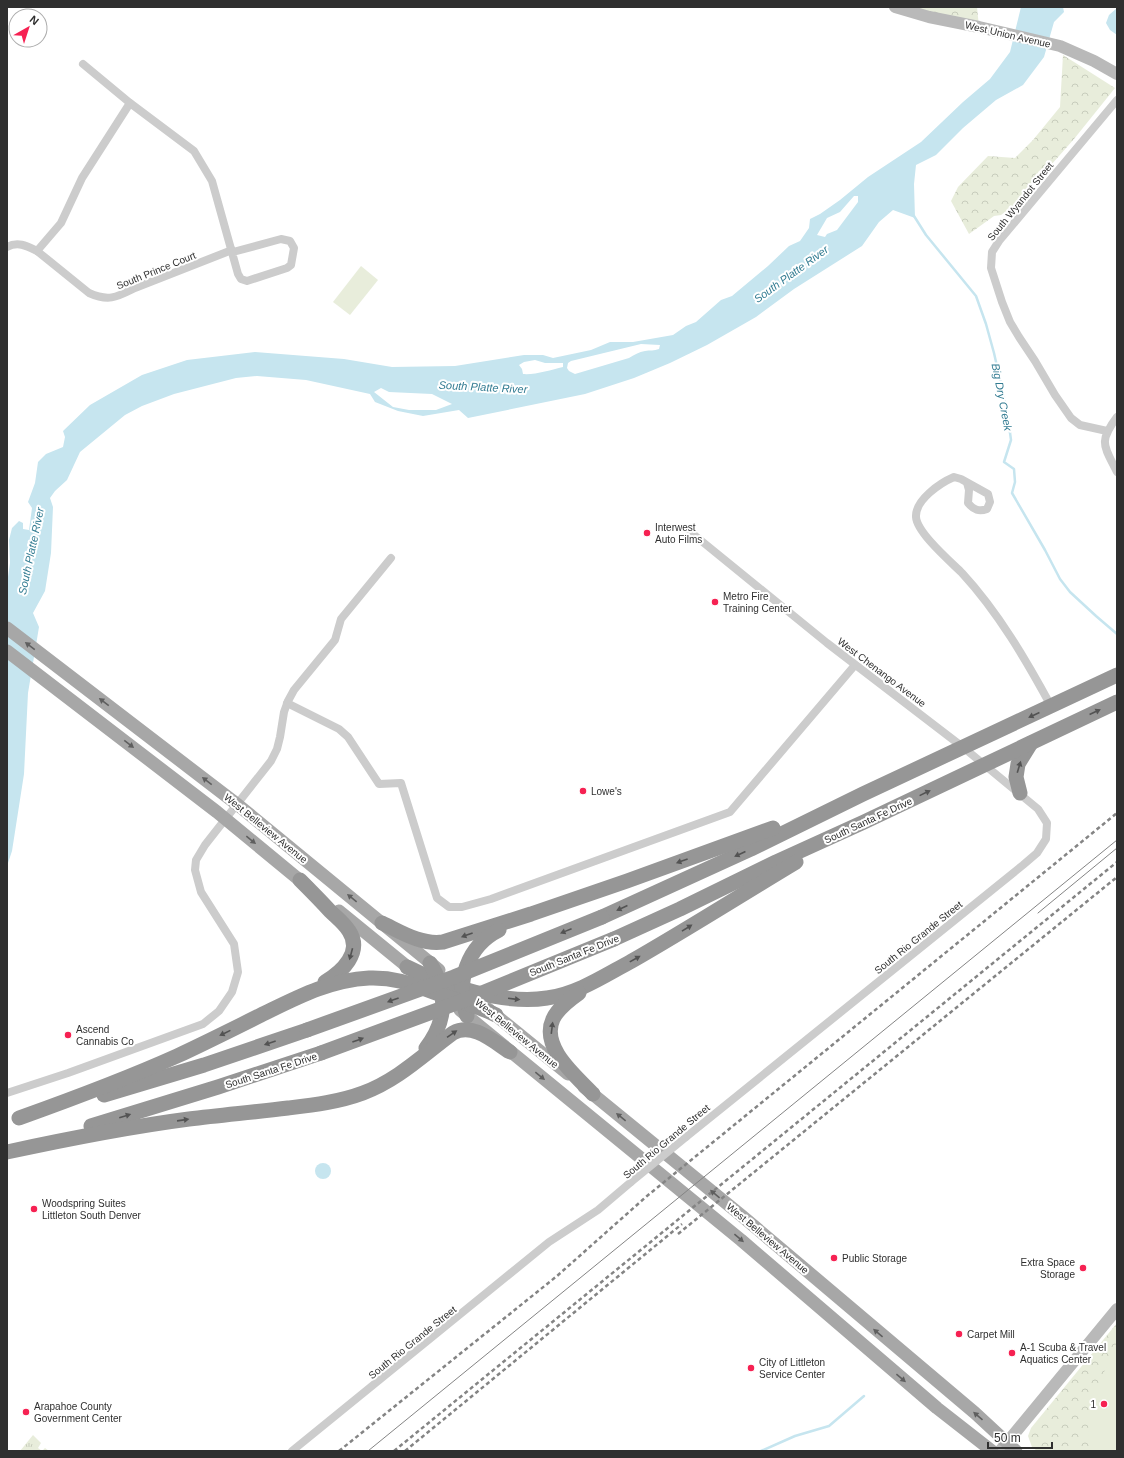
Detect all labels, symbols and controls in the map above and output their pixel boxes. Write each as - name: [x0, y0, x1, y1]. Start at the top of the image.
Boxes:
- north arrow: [8, 8, 48, 48]
- text: N: [27, 13, 41, 27]
- street label: West Union Avenue: [964, 19, 1052, 50]
- street label: South Wyandot Street: [985, 160, 1056, 243]
- water label: South Platte River: [752, 242, 831, 305]
- street label: South Prince Court: [115, 249, 198, 291]
- water label: Big Dry Creek: [990, 362, 1015, 432]
- water label: South Platte River: [438, 379, 529, 395]
- water label: South Platte River: [16, 505, 46, 596]
- place label: Interwest Auto Films: [655, 522, 702, 545]
- marker: Interwest Auto Films: [642, 528, 652, 538]
- place label: Metro Fire Training Center: [723, 591, 792, 614]
- marker: Metro Fire Training Center: [710, 597, 720, 607]
- street label: West Chenango Avenue: [835, 636, 928, 709]
- one-way arrow: [25, 642, 36, 650]
- one-way arrow: [98, 698, 109, 706]
- one-way arrow: [1089, 709, 1100, 715]
- one-way arrow: [1028, 712, 1040, 718]
- one-way arrow: [123, 740, 134, 748]
- one-way arrow: [1016, 761, 1022, 773]
- one-way arrow: [201, 777, 212, 785]
- marker: Lowe's: [578, 786, 588, 796]
- place label: Lowe's: [591, 786, 622, 797]
- one-way arrow: [919, 790, 930, 796]
- street label: West Belleview Avenue: [222, 792, 310, 866]
- street label: South Santa Fe Drive: [823, 795, 914, 846]
- one-way arrow: [246, 836, 257, 845]
- one-way arrow: [734, 851, 745, 857]
- one-way arrow: [676, 858, 688, 864]
- one-way arrow: [346, 894, 357, 903]
- street label: South Rio Grande Street: [872, 899, 964, 976]
- one-way arrow: [616, 905, 627, 911]
- one-way arrow: [682, 924, 692, 932]
- one-way arrow: [560, 929, 572, 935]
- one-way arrow: [461, 932, 473, 938]
- street label: South Santa Fe Drive: [528, 932, 621, 978]
- one-way arrow: [348, 948, 354, 960]
- one-way arrow: [629, 955, 641, 962]
- one-way arrow: [508, 995, 520, 1002]
- one-way arrow: [387, 997, 399, 1003]
- street label: West Belleview Avenue: [473, 997, 561, 1071]
- one-way arrow: [548, 1022, 555, 1034]
- place label: Ascend Cannabis Co: [76, 1024, 134, 1047]
- marker: Ascend Cannabis Co: [63, 1030, 73, 1040]
- one-way arrow: [220, 1030, 231, 1036]
- one-way arrow: [447, 1030, 457, 1038]
- one-way arrow: [352, 1036, 364, 1042]
- one-way arrow: [264, 1040, 276, 1046]
- street label: South Santa Fe Drive: [224, 1050, 319, 1090]
- one-way arrow: [535, 1072, 545, 1081]
- street label: South Rio Grande Street: [621, 1102, 712, 1181]
- one-way arrow: [119, 1112, 131, 1118]
- one-way arrow: [616, 1113, 626, 1122]
- one-way arrow: [177, 1117, 189, 1123]
- one-way arrow: [710, 1190, 721, 1199]
- place label: Woodspring Suites Littleton South Denver: [42, 1198, 142, 1221]
- street label: West Belleview Avenue: [724, 1201, 811, 1276]
- marker: Woodspring Suites Littleton South Denver: [29, 1204, 39, 1214]
- one-way arrow: [733, 1234, 744, 1243]
- marker: Public Storage: [829, 1253, 839, 1263]
- place label: Public Storage: [842, 1253, 907, 1264]
- place label: Extra Space Storage: [1021, 1257, 1075, 1280]
- marker: Extra Space Storage: [1078, 1263, 1088, 1273]
- street label: South Rio Grande Street: [366, 1304, 458, 1381]
- one-way arrow: [873, 1328, 884, 1337]
- marker: Carpet Mill: [954, 1329, 964, 1339]
- place label: Carpet Mill: [967, 1329, 1015, 1340]
- place label: A-1 Scuba & Travel Aquatics Center: [1020, 1342, 1106, 1365]
- marker: A-1 Scuba & Travel Aquatics Center: [1007, 1348, 1017, 1358]
- place label: City of Littleton Service Center: [759, 1357, 826, 1380]
- marker: City of Littleton Service Center: [746, 1363, 756, 1373]
- one-way arrow: [896, 1373, 906, 1382]
- place label: 1: [1090, 1399, 1096, 1410]
- marker: 1: [1099, 1399, 1109, 1409]
- place label: Arapahoe County Government Center: [34, 1401, 122, 1424]
- marker: Arapahoe County Government Center: [21, 1407, 31, 1417]
- one-way arrow: [973, 1412, 983, 1421]
- scale bar: [988, 1424, 1052, 1450]
- text: 50 m: [994, 1431, 1021, 1445]

